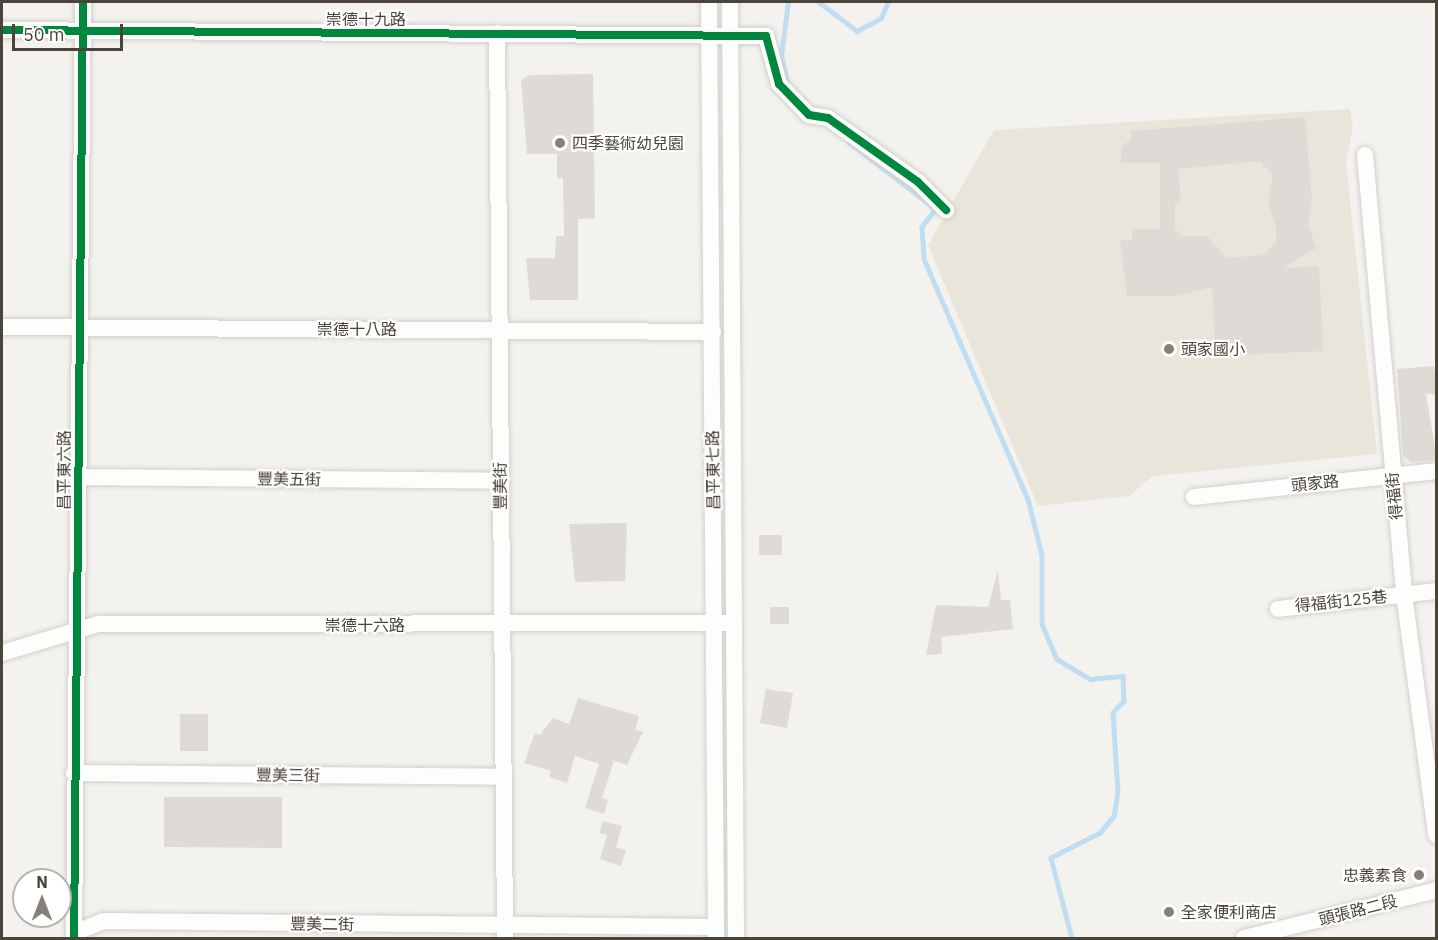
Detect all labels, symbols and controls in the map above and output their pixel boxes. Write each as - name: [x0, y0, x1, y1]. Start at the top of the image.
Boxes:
- street label: 崇德十九路: [326, 9, 406, 29]
- scale bar: [15, 12, 126, 50]
- text: 50 m: [23, 23, 65, 46]
- place label: 四季藝術幼兒園: [572, 133, 684, 153]
- marker: 四季藝術幼兒園: [553, 136, 567, 150]
- street label: 崇德十八路: [317, 319, 397, 339]
- place label: 頭家國小: [1181, 339, 1245, 359]
- marker: 頭家國小: [1162, 342, 1176, 356]
- street label: 昌平東六路: [54, 430, 74, 510]
- street label: 昌平東七路: [703, 430, 723, 510]
- street label: 豐美街: [490, 462, 510, 510]
- street label: 豐美五街: [257, 469, 321, 489]
- street label: 頭家路: [1290, 471, 1340, 495]
- street label: 得福街: [1382, 471, 1406, 521]
- street label: 得福街125巷: [1294, 587, 1388, 615]
- street label: 崇德十六路: [325, 615, 405, 635]
- street label: 豐美三街: [256, 765, 320, 785]
- place label: 忠義素食: [1343, 865, 1407, 885]
- north arrow: [12, 868, 72, 928]
- marker: 忠義素食: [1412, 868, 1426, 882]
- text: N: [36, 872, 48, 892]
- street label: 頭張路二段: [1317, 891, 1399, 929]
- place label: 全家便利商店: [1181, 902, 1277, 922]
- marker: 全家便利商店: [1162, 905, 1176, 919]
- street label: 豐美二街: [290, 914, 354, 934]

